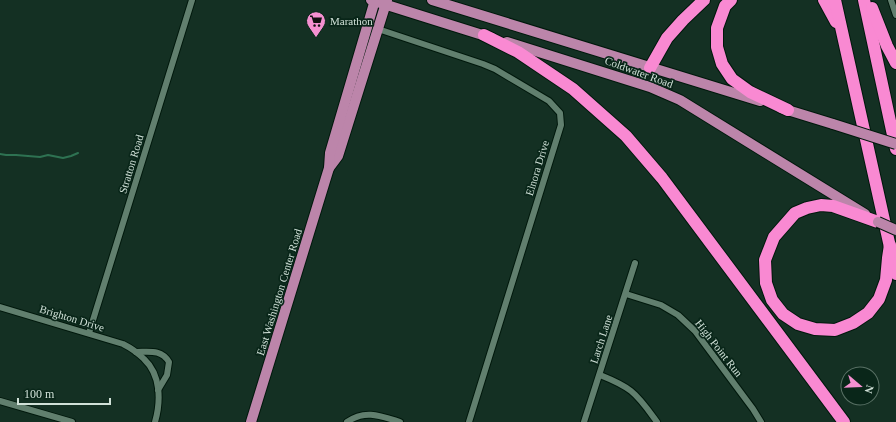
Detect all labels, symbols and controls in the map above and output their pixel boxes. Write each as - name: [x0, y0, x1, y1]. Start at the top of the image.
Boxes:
- supermarket icon: Marathon: [305, 10, 327, 38]
- place label: Marathon: [330, 15, 373, 27]
- street label: Coldwater Road: [603, 54, 675, 90]
- street label: Stratton Road: [116, 133, 146, 195]
- street label: Elnora Drive: [523, 139, 551, 197]
- street label: East Washington Center Road: [254, 227, 304, 357]
- street label: Brighton Drive: [38, 302, 106, 334]
- street label: Larch Lane: [588, 313, 615, 365]
- street label: High Point Run: [693, 317, 745, 379]
- north arrow: [840, 366, 880, 406]
- scale bar: [18, 380, 110, 406]
- text: N: [862, 384, 876, 395]
- text: 100 m: [24, 387, 55, 401]

